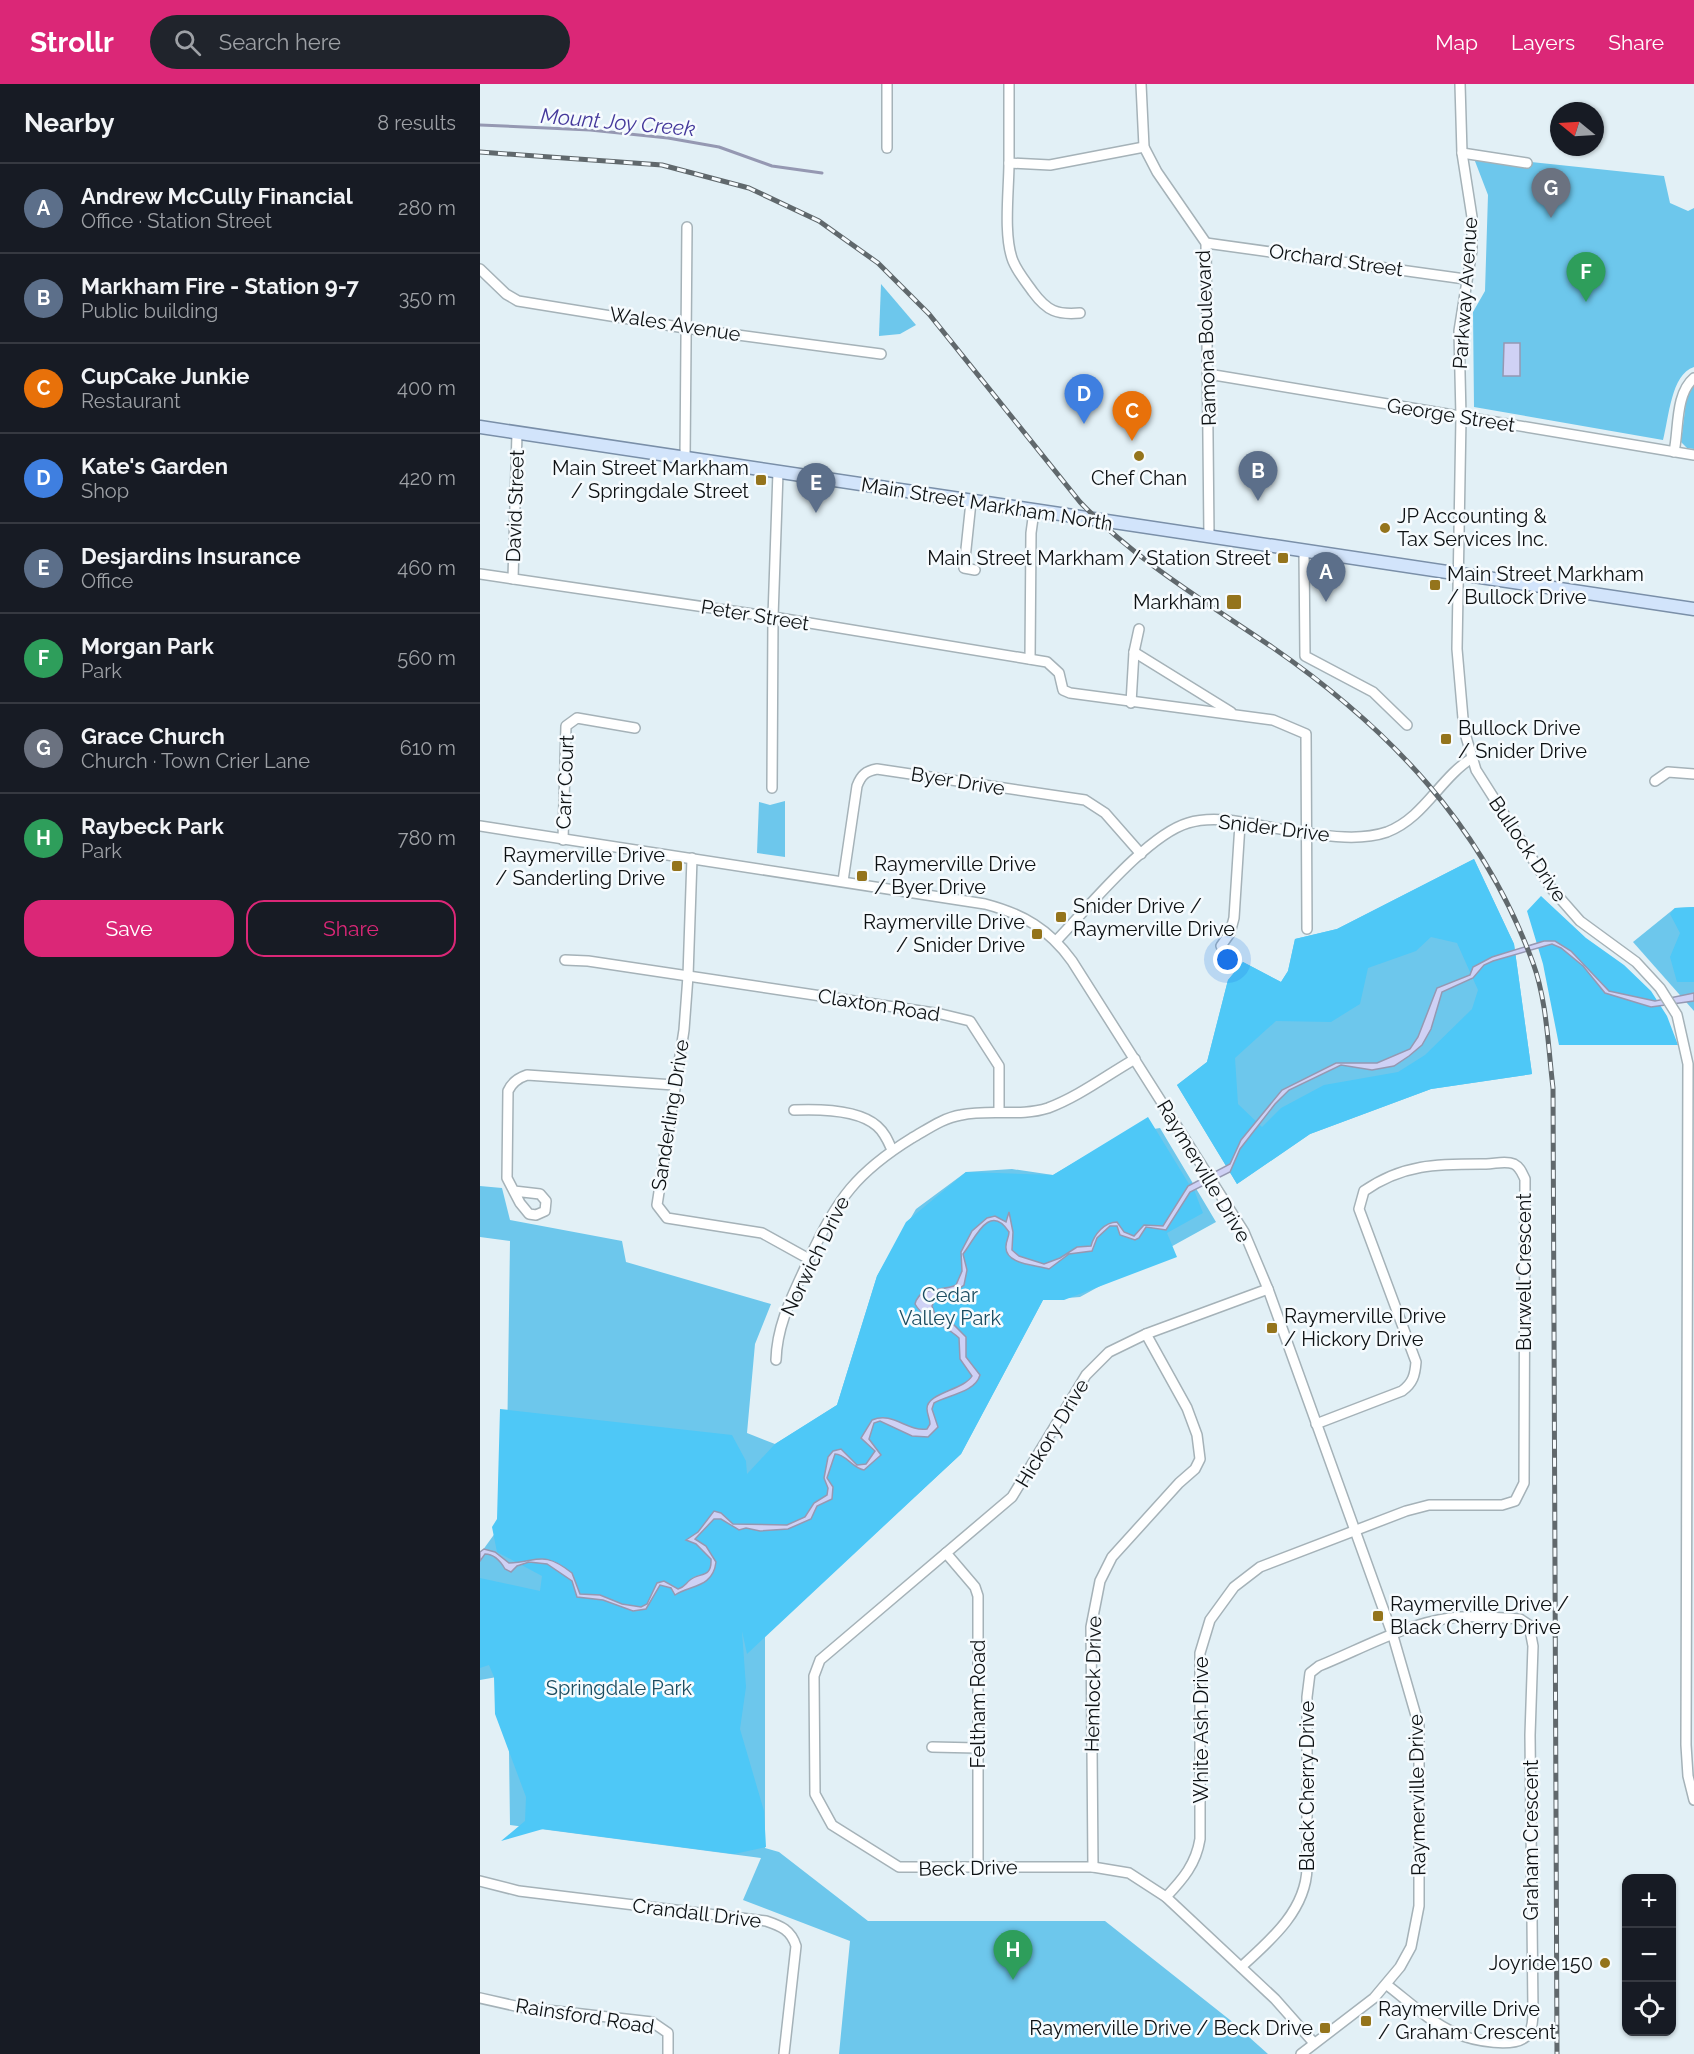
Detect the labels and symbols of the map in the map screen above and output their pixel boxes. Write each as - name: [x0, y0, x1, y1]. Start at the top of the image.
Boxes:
- north arrow: [1550, 102, 1604, 156]
- water label: Mount Joy Creek: [540, 103, 696, 141]
- pin: G: [1532, 168, 1570, 218]
- street label: Parkway Avenue: [1448, 216, 1482, 370]
- street label: Orchard Street: [1268, 239, 1405, 281]
- street label: Ramona Boulevard: [1191, 250, 1221, 426]
- pin: F: [1566, 252, 1606, 302]
- street label: Wales Avenue: [608, 302, 742, 346]
- pin: D: [1064, 374, 1104, 424]
- pin: C: [1112, 392, 1152, 441]
- street label: George Street: [1385, 393, 1517, 437]
- street label: David Street: [501, 449, 529, 563]
- marker: Chef Chan: [1132, 449, 1146, 463]
- pin: B: [1238, 452, 1278, 501]
- place label: Main Street Markham / Springdale Street: [552, 456, 749, 503]
- pin: E: [796, 464, 836, 513]
- place label: Chef Chan: [1091, 466, 1187, 490]
- street label: Main Street Markham North: [859, 472, 1115, 536]
- marker: Main Street Markham / Springdale Street: [754, 473, 768, 487]
- place label: JP Accounting & Tax Services Inc.: [1397, 504, 1548, 551]
- marker: JP Accounting & Tax Services Inc.: [1378, 521, 1392, 535]
- place label: Main Street Markham / Station Street: [927, 546, 1271, 570]
- marker: Main Street Markham / Station Street: [1276, 551, 1290, 565]
- pin: A: [1306, 552, 1346, 602]
- place label: Main Street Markham / Bullock Drive: [1447, 562, 1644, 609]
- marker: Main Street Markham / Bullock Drive: [1428, 578, 1442, 592]
- place label: Markham: [1133, 590, 1220, 614]
- marker: Markham: [1225, 593, 1243, 611]
- street label: Peter Street: [699, 595, 811, 635]
- place label: Bullock Drive / Snider Drive: [1458, 716, 1587, 763]
- marker: Bullock Drive / Snider Drive: [1439, 732, 1453, 746]
- street label: Carr Court: [551, 734, 579, 830]
- street label: Byer Drive: [909, 762, 1007, 800]
- street label: Bullock Drive: [1484, 792, 1572, 907]
- street label: Snider Drive: [1217, 809, 1331, 847]
- place label: Raymerville Drive / Sanderling Drive: [495, 843, 665, 890]
- place label: Raymerville Drive / Byer Drive: [874, 852, 1036, 899]
- marker: Raymerville Drive / Sanderling Drive: [670, 859, 684, 873]
- marker: Raymerville Drive / Byer Drive: [855, 869, 869, 883]
- place label: Snider Drive / Raymerville Drive: [1073, 894, 1235, 941]
- place label: Raymerville Drive / Snider Drive: [863, 910, 1025, 957]
- marker: Snider Drive / Raymerville Drive: [1054, 910, 1068, 924]
- marker: Raymerville Drive / Snider Drive: [1030, 927, 1044, 941]
- your location: [1213, 945, 1242, 974]
- street label: Claxton Road: [816, 984, 942, 1026]
- street label: Sanderling Drive: [646, 1038, 694, 1192]
- street label: Raymerville Drive: [1152, 1095, 1256, 1247]
- street label: Norwich Drive: [776, 1192, 854, 1320]
- street label: Burwell Crescent: [1512, 1193, 1536, 1351]
- park label: Cedar Valley Park: [899, 1283, 1001, 1330]
- place label: Raymerville Drive / Hickory Drive: [1284, 1304, 1446, 1351]
- marker: Raymerville Drive / Hickory Drive: [1265, 1321, 1279, 1335]
- street label: Hickory Drive: [1010, 1374, 1094, 1492]
- place label: Raymerville Drive / Black Cherry Drive: [1390, 1592, 1569, 1639]
- marker: Raymerville Drive / Black Cherry Drive: [1371, 1609, 1385, 1623]
- street label: Hemlock Drive: [1080, 1615, 1106, 1752]
- street label: Feltham Road: [966, 1639, 990, 1769]
- street label: White Ash Drive: [1189, 1656, 1213, 1804]
- park label: Springdale Park: [546, 1676, 693, 1700]
- street label: Black Cherry Drive: [1295, 1700, 1319, 1871]
- street label: Raymerville Drive: [1404, 1714, 1430, 1876]
- street label: Graham Crescent: [1519, 1759, 1543, 1920]
- street label: Beck Drive: [918, 1855, 1018, 1881]
- street label: Crandall Drive: [631, 1893, 763, 1933]
- pin: H: [994, 1930, 1032, 1980]
- place label: Joyride 150: [1489, 1951, 1593, 1975]
- marker: Joyride 150: [1598, 1956, 1612, 1970]
- street label: Rainsford Road: [514, 1993, 656, 2039]
- place label: Raymerville Drive / Graham Crescent: [1378, 1997, 1556, 2044]
- marker: Raymerville Drive / Graham Crescent: [1359, 2014, 1373, 2028]
- place label: Raymerville Drive / Beck Drive: [1029, 2016, 1313, 2040]
- marker: Raymerville Drive / Beck Drive: [1318, 2021, 1332, 2035]

